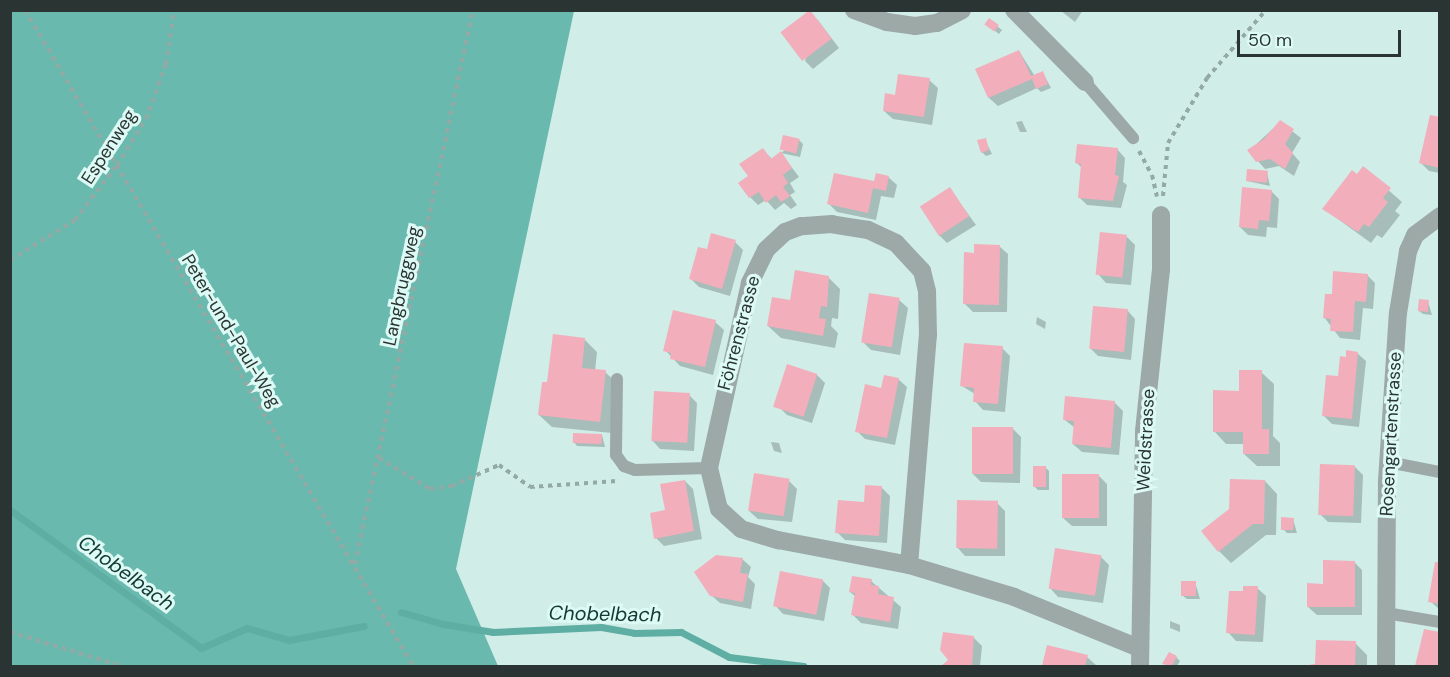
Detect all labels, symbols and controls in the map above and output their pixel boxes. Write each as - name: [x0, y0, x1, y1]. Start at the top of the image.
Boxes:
- scale bar: [1240, 18, 1404, 56]
- text: 50 m: [1248, 28, 1292, 52]
- street label: Espenweg: [77, 106, 141, 188]
- street label: Langbruggweg: [379, 224, 425, 348]
- street label: Peter-und-Paul-Weg: [177, 251, 285, 411]
- street label: Föhrenstrasse: [713, 273, 765, 393]
- street label: Rosengartenstrasse: [1376, 351, 1406, 517]
- street label: Weidstrasse: [1133, 388, 1159, 492]
- water label: Chobelbach: [73, 530, 179, 616]
- water label: Chobelbach: [549, 601, 661, 627]

